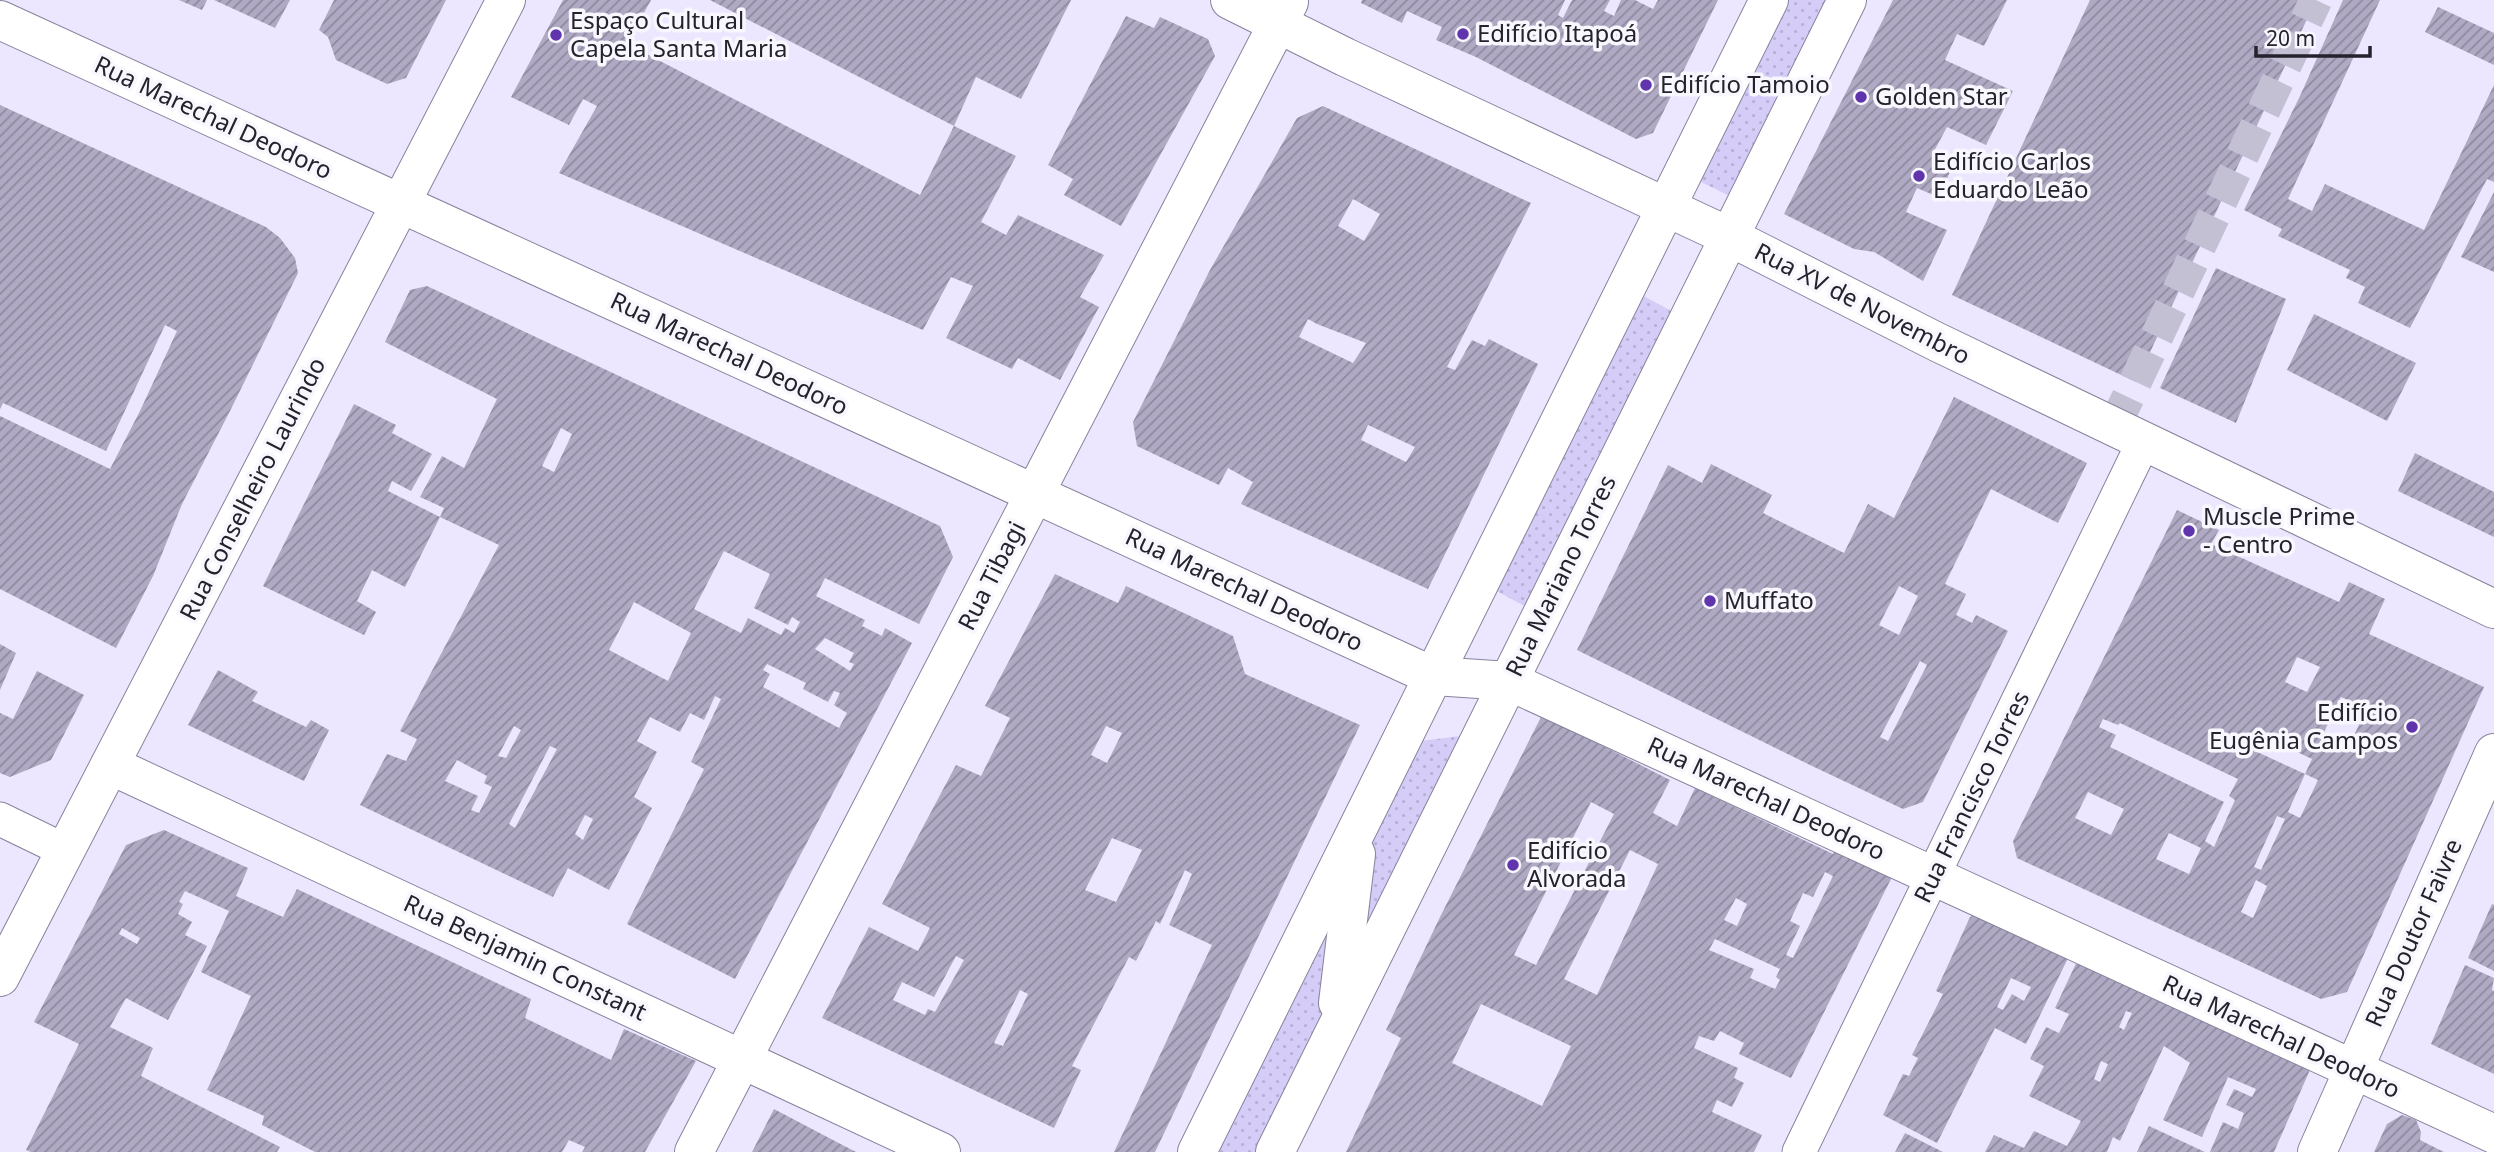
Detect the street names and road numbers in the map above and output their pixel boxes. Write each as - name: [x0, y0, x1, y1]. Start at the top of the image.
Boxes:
- street label: Rua Marechal Deodoro: [89, 47, 338, 186]
- street label: Rua XV de Novembro: [1749, 234, 1976, 371]
- street label: Rua Marechal Deodoro: [605, 283, 854, 422]
- street label: Rua Conselheiro Laurindo: [171, 351, 332, 625]
- street label: Rua Mariano Torres: [1497, 469, 1623, 682]
- street label: Rua Tibagi: [949, 515, 1032, 635]
- street label: Rua Marechal Deodoro: [1120, 519, 1369, 658]
- street label: Rua Francisco Torres: [1905, 685, 2036, 908]
- street label: Rua Marechal Deodoro: [1642, 728, 1891, 867]
- street label: Rua Doutor Faivre: [2356, 833, 2469, 1032]
- street label: Rua Benjamin Constant: [399, 886, 653, 1028]
- street label: Rua Marechal Deodoro: [2157, 966, 2406, 1105]

